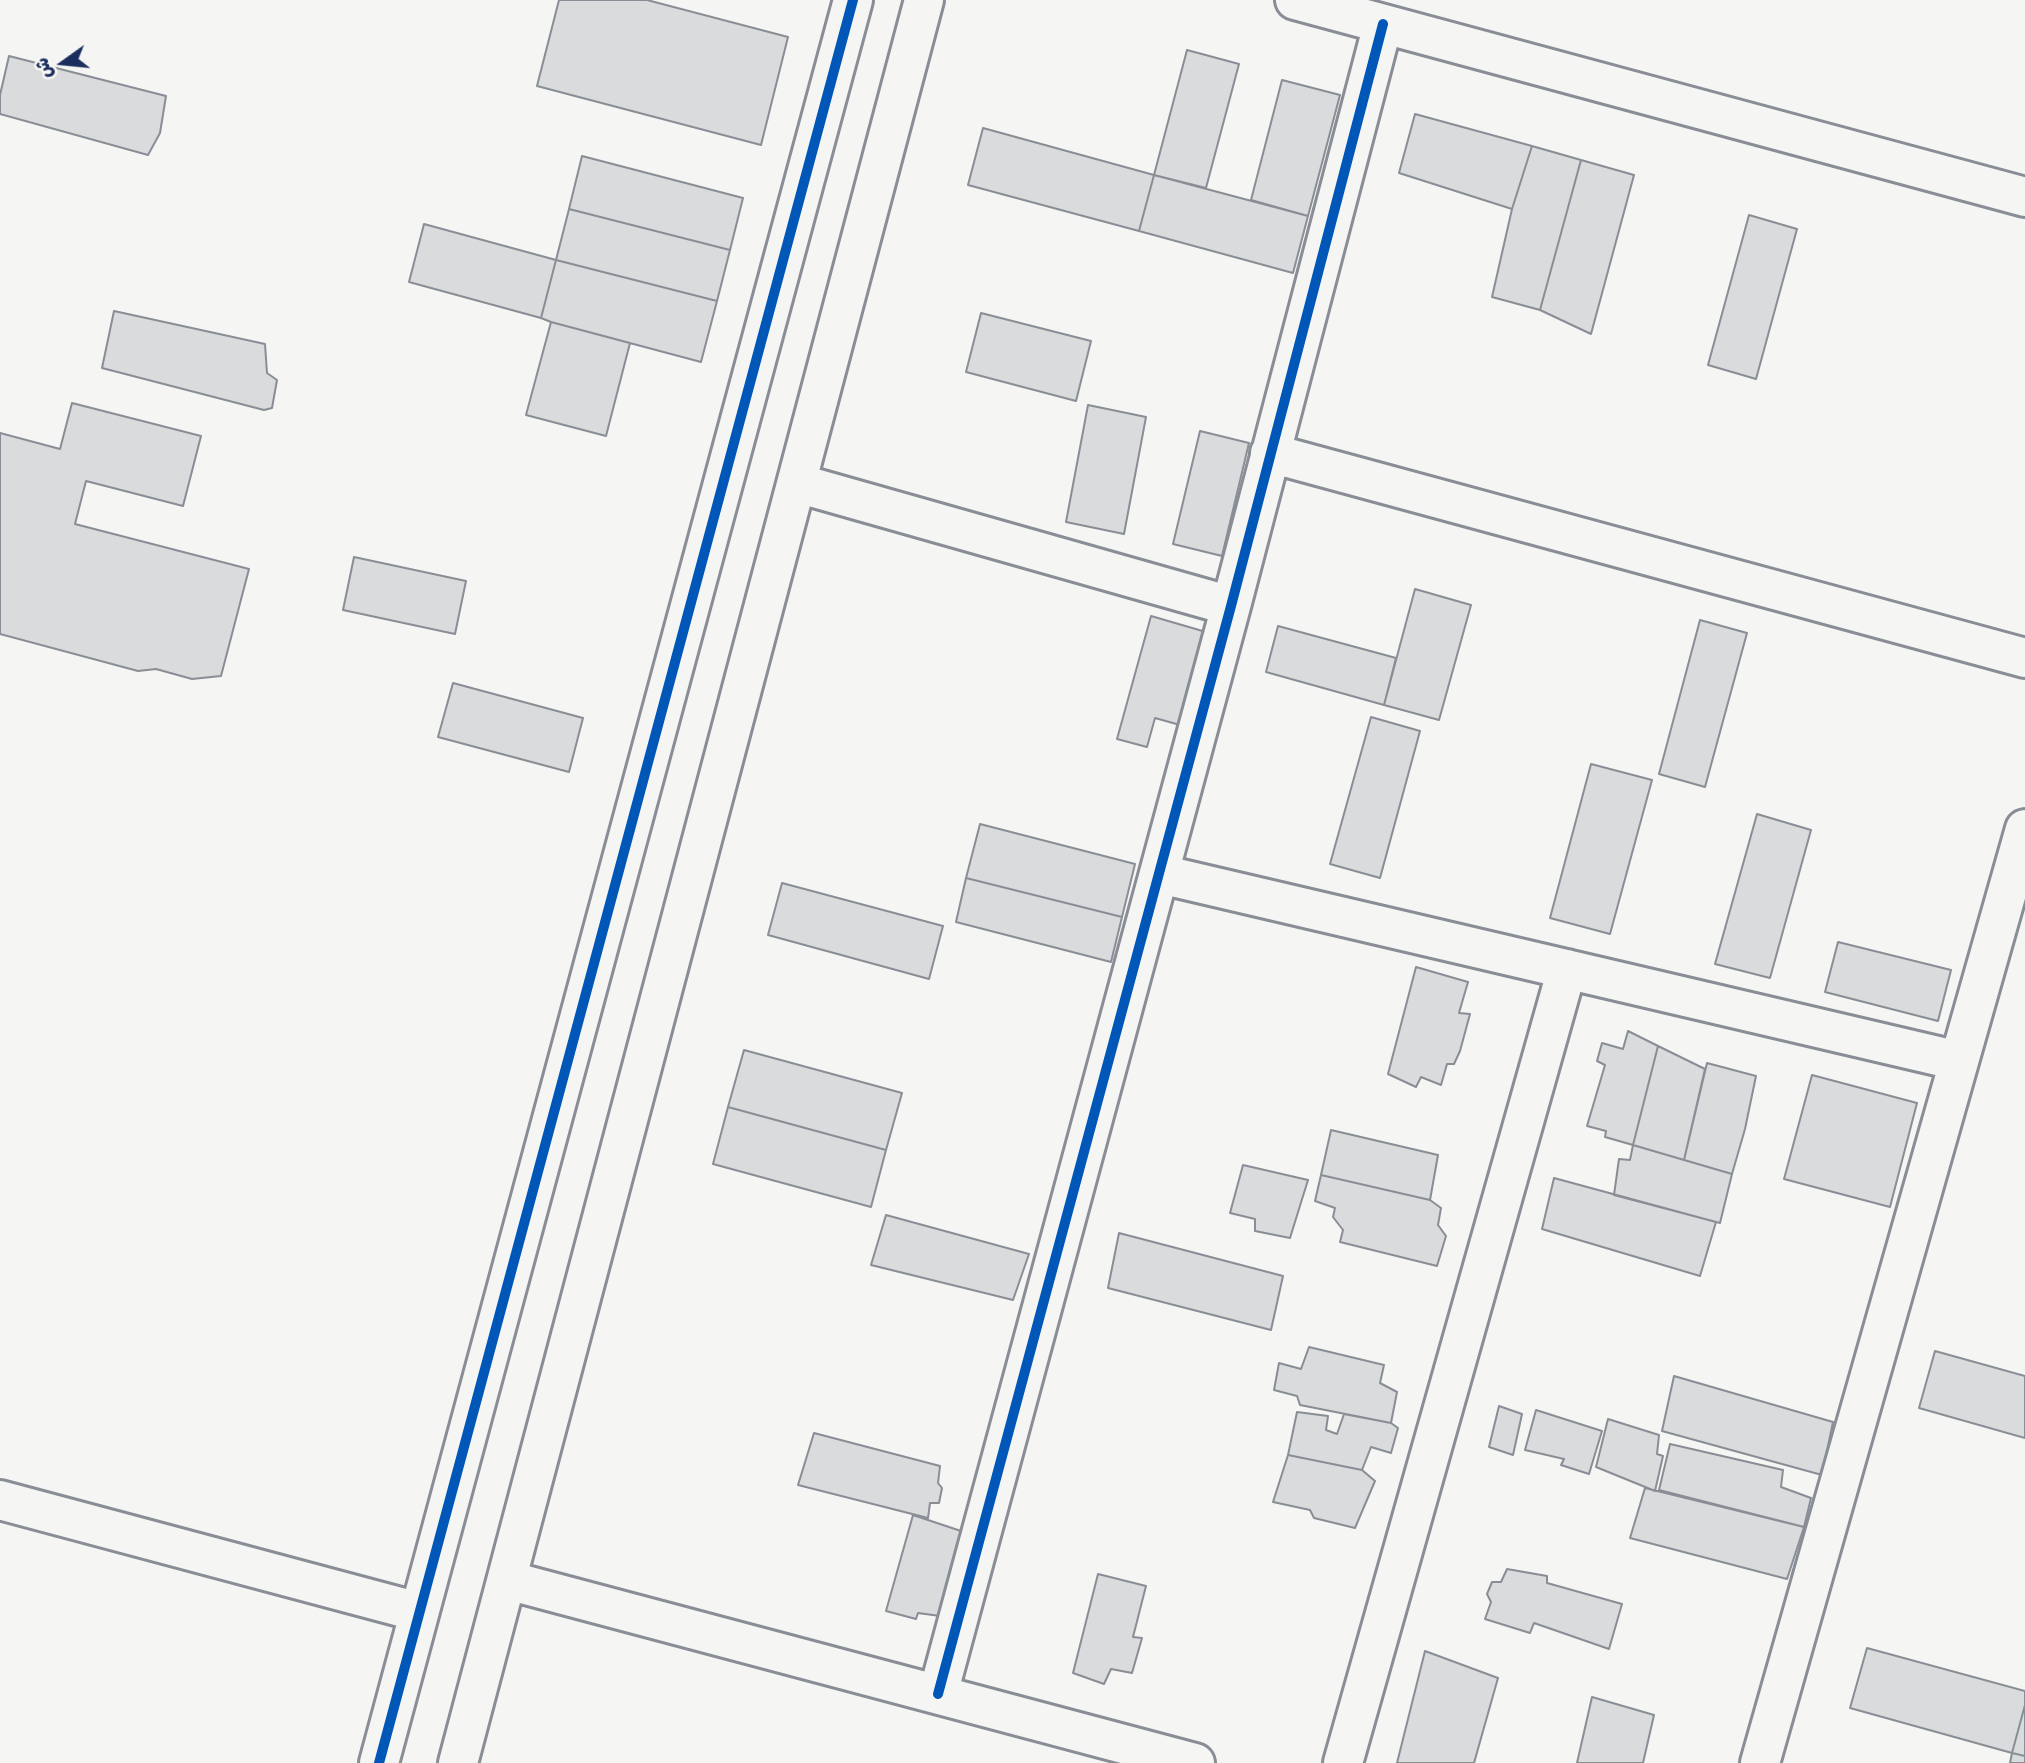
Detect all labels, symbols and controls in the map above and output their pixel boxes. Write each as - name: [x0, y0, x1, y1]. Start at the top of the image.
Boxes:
- north arrow: [28, 28, 98, 98]
- text: ش: [28, 55, 57, 82]

